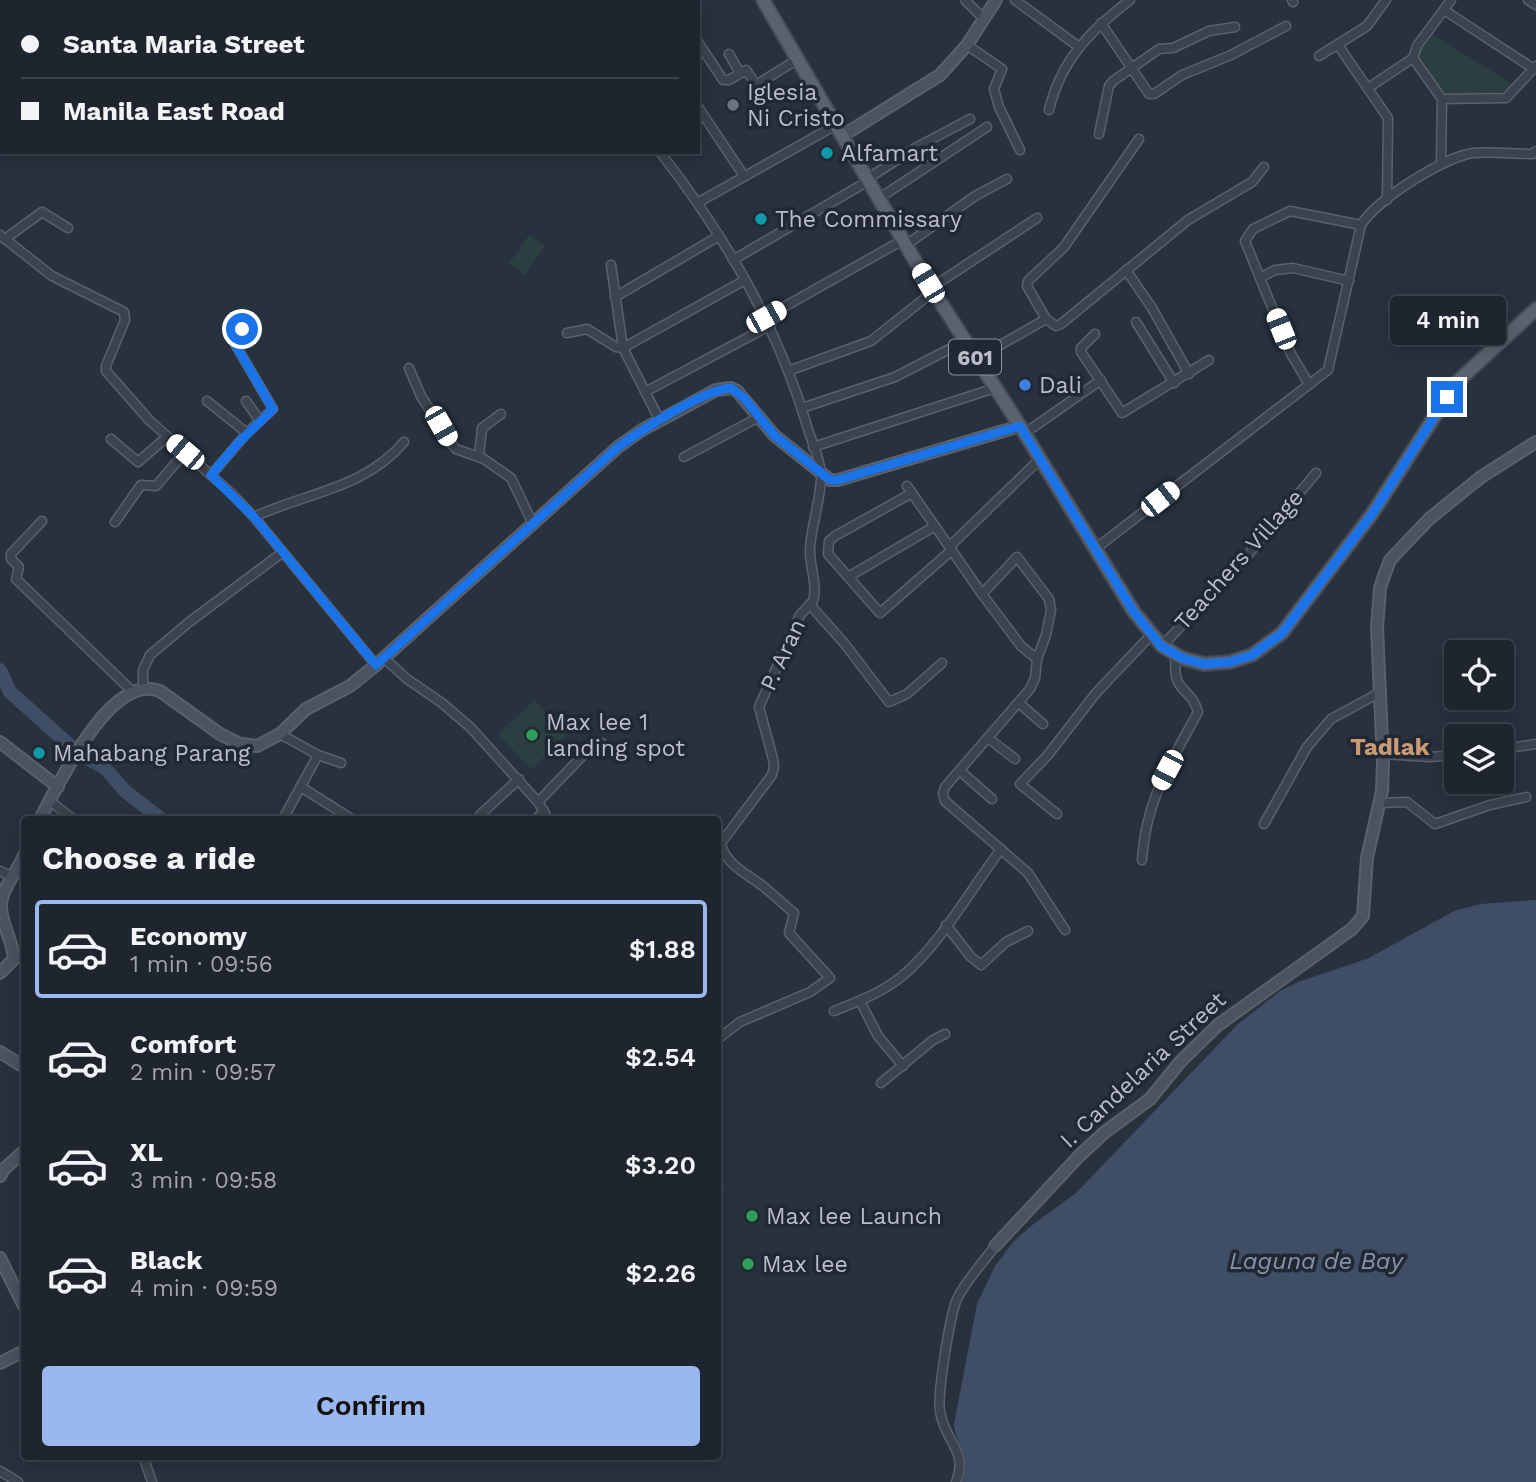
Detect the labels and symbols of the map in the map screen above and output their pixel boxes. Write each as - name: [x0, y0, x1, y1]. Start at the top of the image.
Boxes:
- place label: Iglesia Ni Cristo: [747, 79, 845, 132]
- marker: Iglesia Ni Cristo: [725, 97, 741, 113]
- place label: Alfamart: [841, 140, 938, 167]
- marker: Alfamart: [819, 145, 835, 161]
- place label: The Commissary: [775, 206, 962, 233]
- marker: The Commissary: [753, 211, 769, 227]
- car: [909, 260, 948, 306]
- callout: 4 min: [1389, 296, 1505, 344]
- car: [743, 298, 790, 336]
- car: [1264, 306, 1299, 352]
- route start: [226, 313, 258, 345]
- road number: 601: [949, 340, 1001, 374]
- place label: Dali: [1039, 372, 1082, 399]
- marker: Dali: [1017, 377, 1033, 393]
- route end: [1431, 381, 1463, 413]
- car: [422, 403, 461, 449]
- car: [163, 430, 208, 474]
- car: [1137, 478, 1184, 520]
- street label: Teachers Village: [1169, 484, 1309, 636]
- street label: P. Aran: [755, 615, 811, 695]
- place label: Max lee 1 landing spot: [546, 709, 685, 762]
- marker: Max lee 1 landing spot: [524, 727, 540, 743]
- district label: Tadlak: [1350, 733, 1430, 761]
- place label: Mahabang Parang: [53, 740, 251, 767]
- marker: Mahabang Parang: [31, 745, 47, 761]
- car: [1148, 747, 1187, 793]
- street label: I. Candelaria Street: [1055, 986, 1232, 1154]
- place label: Max lee Launch: [766, 1203, 942, 1230]
- marker: Max lee Launch: [744, 1208, 760, 1224]
- water label: Laguna de Bay: [1229, 1247, 1405, 1275]
- place label: Max lee: [762, 1251, 848, 1278]
- marker: Max lee: [740, 1256, 756, 1272]

